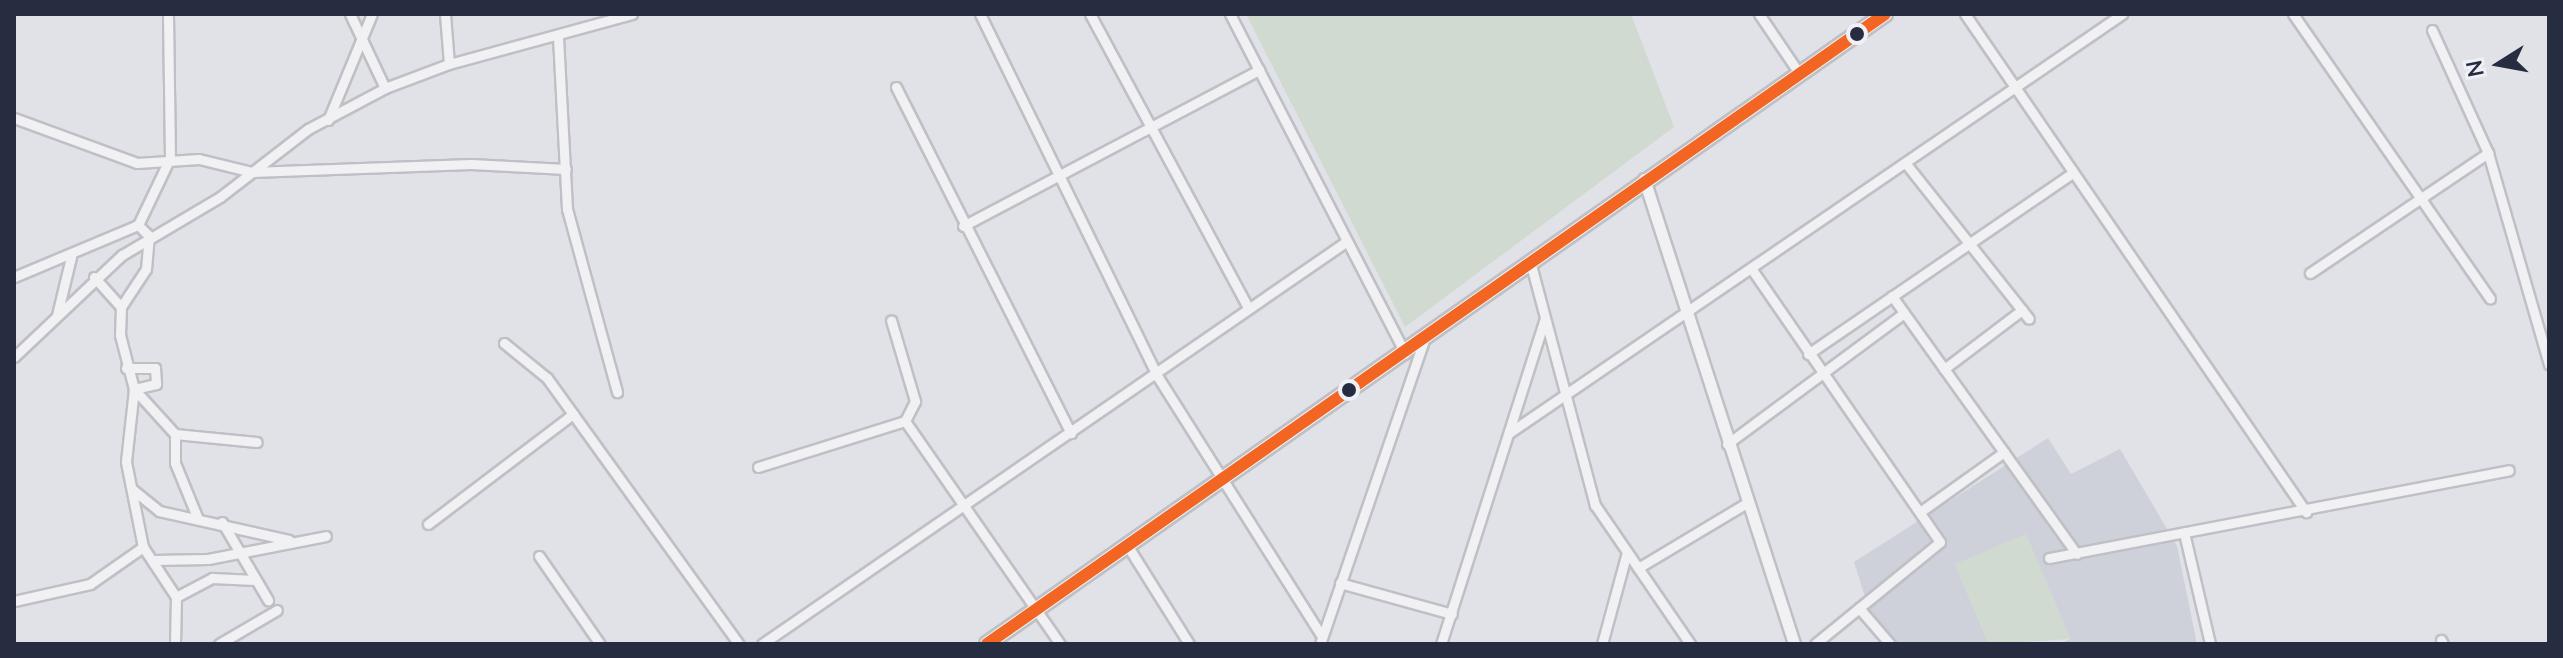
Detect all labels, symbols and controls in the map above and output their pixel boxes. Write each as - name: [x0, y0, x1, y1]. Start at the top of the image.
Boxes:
- north arrow: [2459, 24, 2539, 104]
- unlabelled marker: [1849, 26, 1865, 42]
- text: N: [2459, 58, 2492, 80]
- unlabelled marker: [1341, 382, 1357, 398]

